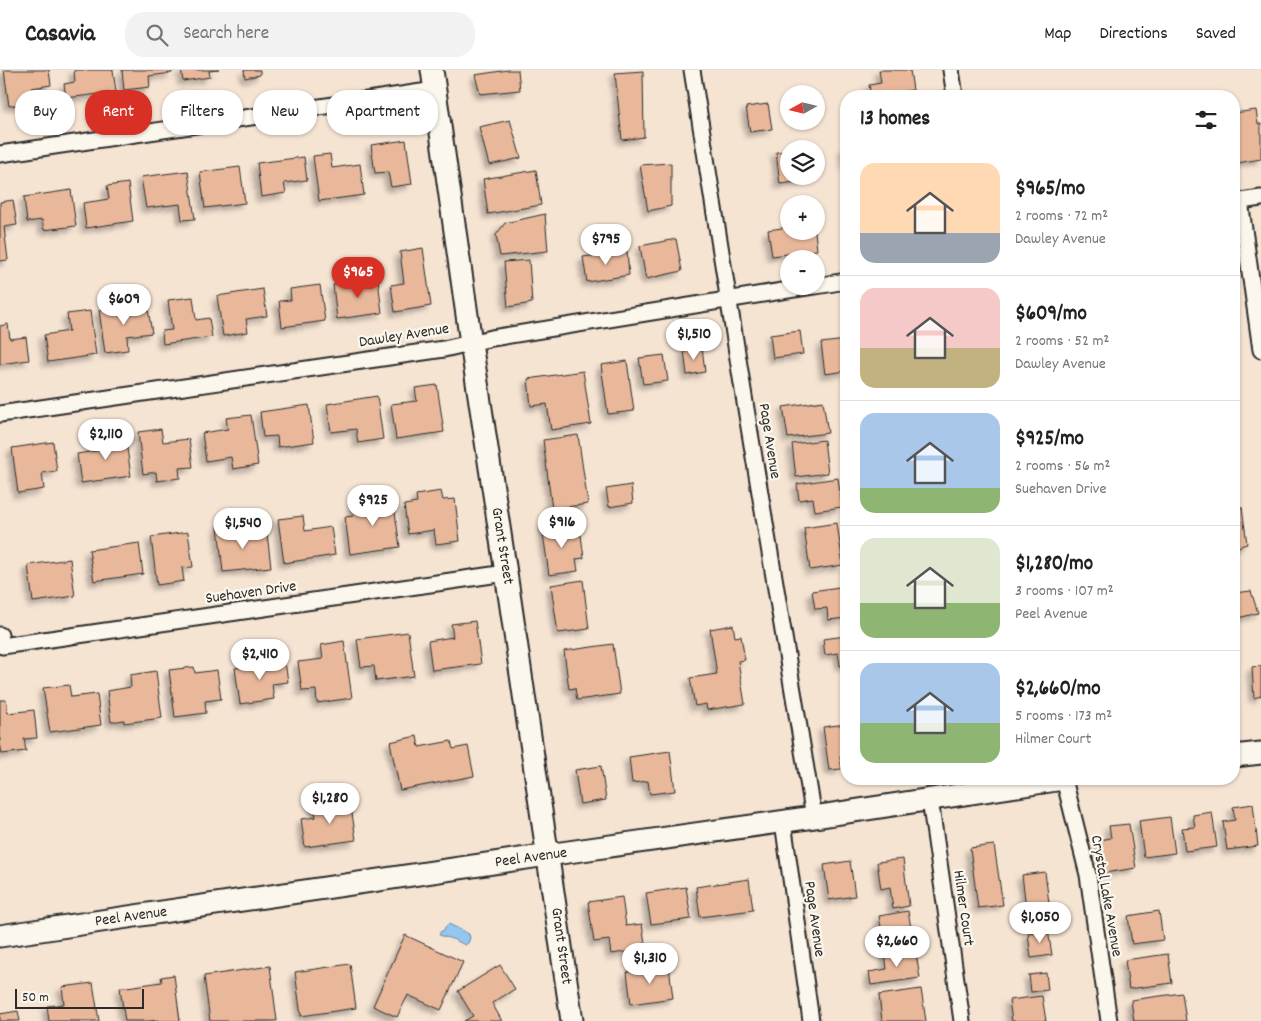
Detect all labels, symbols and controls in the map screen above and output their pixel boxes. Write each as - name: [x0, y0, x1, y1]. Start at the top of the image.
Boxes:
- search box: [125, 12, 475, 57]
- text: Casavia: [25, 18, 95, 52]
- icon: search: [143, 21, 171, 49]
- text: Search here: [183, 21, 269, 48]
- text: Map: [1044, 22, 1071, 47]
- text: Directions: [1099, 22, 1168, 47]
- text: Saved: [1196, 22, 1236, 47]
- north arrow: [780, 85, 825, 130]
- map controls: [780, 85, 825, 295]
- chip: Buy: [15, 90, 75, 135]
- chip: Rent: [85, 90, 152, 135]
- chip: Filters: [162, 90, 243, 135]
- chip: New: [253, 90, 317, 135]
- chip: Apartment: [327, 90, 438, 135]
- text: 13 homes: [860, 105, 930, 135]
- icon: filters: [1192, 106, 1220, 134]
- button: layers: [780, 140, 825, 185]
- text: $965/mo: [1015, 175, 1085, 205]
- icon: home: [900, 183, 960, 243]
- button: +: [780, 195, 825, 240]
- text: 2 rooms · 72 m²: [1015, 205, 1108, 228]
- pin: $795: [576, 224, 636, 266]
- text: $795: [592, 228, 620, 251]
- text: Dawley Avenue: [1015, 228, 1106, 251]
- button: −: [780, 250, 825, 295]
- pin: $965: [328, 256, 388, 299]
- text: $965: [343, 261, 373, 284]
- pin: $609: [94, 284, 154, 326]
- text: $609: [108, 288, 140, 311]
- text: $609/mo: [1015, 300, 1087, 330]
- icon: home: [900, 308, 960, 368]
- street label: Dawley Avenue: [357, 318, 451, 354]
- pin: $1,510: [653, 318, 735, 361]
- text: $1,510: [677, 323, 711, 346]
- text: 2 rooms · 52 m²: [1015, 330, 1109, 353]
- text: Dawley Avenue: [1015, 353, 1106, 376]
- street label: Page Avenue: [752, 402, 786, 480]
- pin: $2,110: [65, 418, 147, 461]
- text: $2,110: [89, 423, 123, 446]
- text: $925/mo: [1015, 425, 1084, 455]
- icon: home: [900, 433, 960, 493]
- text: 2 rooms · 56 m²: [1015, 455, 1110, 478]
- text: Suehaven Drive: [1015, 478, 1106, 501]
- pin: $925: [343, 484, 403, 527]
- text: $925: [358, 489, 388, 512]
- street label: Grant Street: [485, 506, 519, 586]
- pin: $916: [532, 506, 592, 549]
- pin: $1,540: [202, 508, 284, 550]
- text: $916: [549, 511, 575, 534]
- text: $1,540: [224, 512, 262, 535]
- text: $1,280/mo: [1015, 550, 1093, 580]
- icon: home: [900, 558, 960, 618]
- street label: Suehaven Drive: [204, 575, 298, 611]
- text: 3 rooms · 107 m²: [1015, 580, 1114, 603]
- text: Peel Avenue: [1015, 603, 1088, 626]
- pin: $2,410: [219, 638, 301, 681]
- text: $2,410: [241, 643, 279, 666]
- text: $2,660/mo: [1015, 675, 1101, 705]
- icon: home: [900, 683, 960, 743]
- text: 5 rooms · 173 m²: [1015, 705, 1112, 728]
- text: Hilmer Court: [1015, 728, 1091, 751]
- pin: $1,280: [289, 782, 371, 825]
- text: $1,280: [312, 787, 348, 810]
- street label: Crystal Lake Avenue: [1084, 833, 1128, 959]
- street label: Peel Avenue: [493, 842, 569, 874]
- street label: Hilmer Court: [946, 869, 980, 947]
- street label: Page Avenue: [797, 880, 831, 958]
- street label: Peel Avenue: [93, 901, 169, 933]
- pin: $1,050: [999, 902, 1081, 944]
- street label: Grant Street: [544, 906, 578, 986]
- text: $1,050: [1020, 906, 1060, 929]
- pin: $2,660: [856, 926, 938, 968]
- text: $2,660: [876, 930, 918, 953]
- pin: $1,310: [609, 942, 691, 985]
- text: $1,310: [633, 947, 667, 970]
- scale bar: [15, 986, 144, 1009]
- text: 50 m: [22, 988, 49, 1008]

